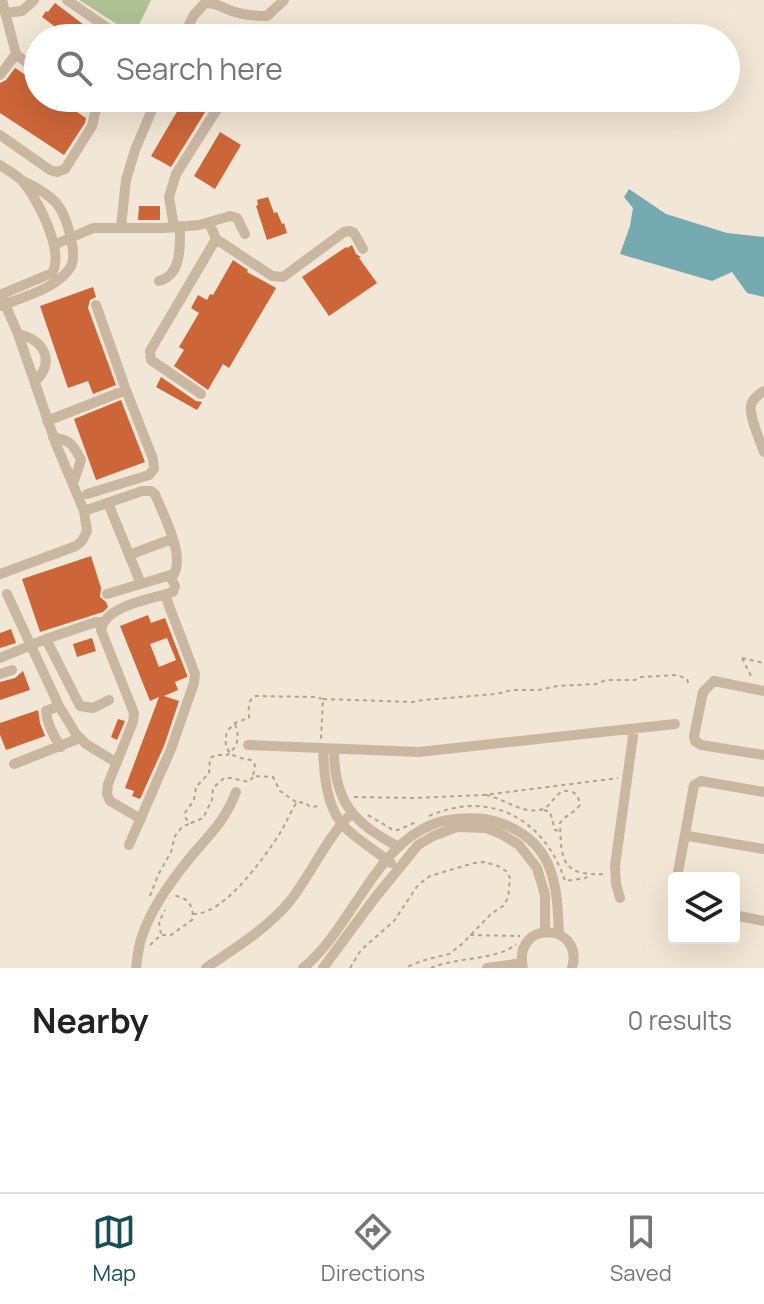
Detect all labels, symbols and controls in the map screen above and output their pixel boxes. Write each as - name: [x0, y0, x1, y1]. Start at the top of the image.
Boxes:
- search box: [24, 24, 740, 112]
- icon: search: [52, 46, 96, 90]
- text: Search here: [116, 48, 283, 89]
- map controls: [668, 872, 740, 944]
- button: layers: [668, 872, 740, 944]
- text: Nearby: [32, 997, 148, 1043]
- text: 0 results: [627, 1002, 732, 1038]
- tab: Map: [92, 1210, 136, 1288]
- tab: Directions: [321, 1210, 425, 1288]
- tab: Saved: [610, 1210, 672, 1288]

